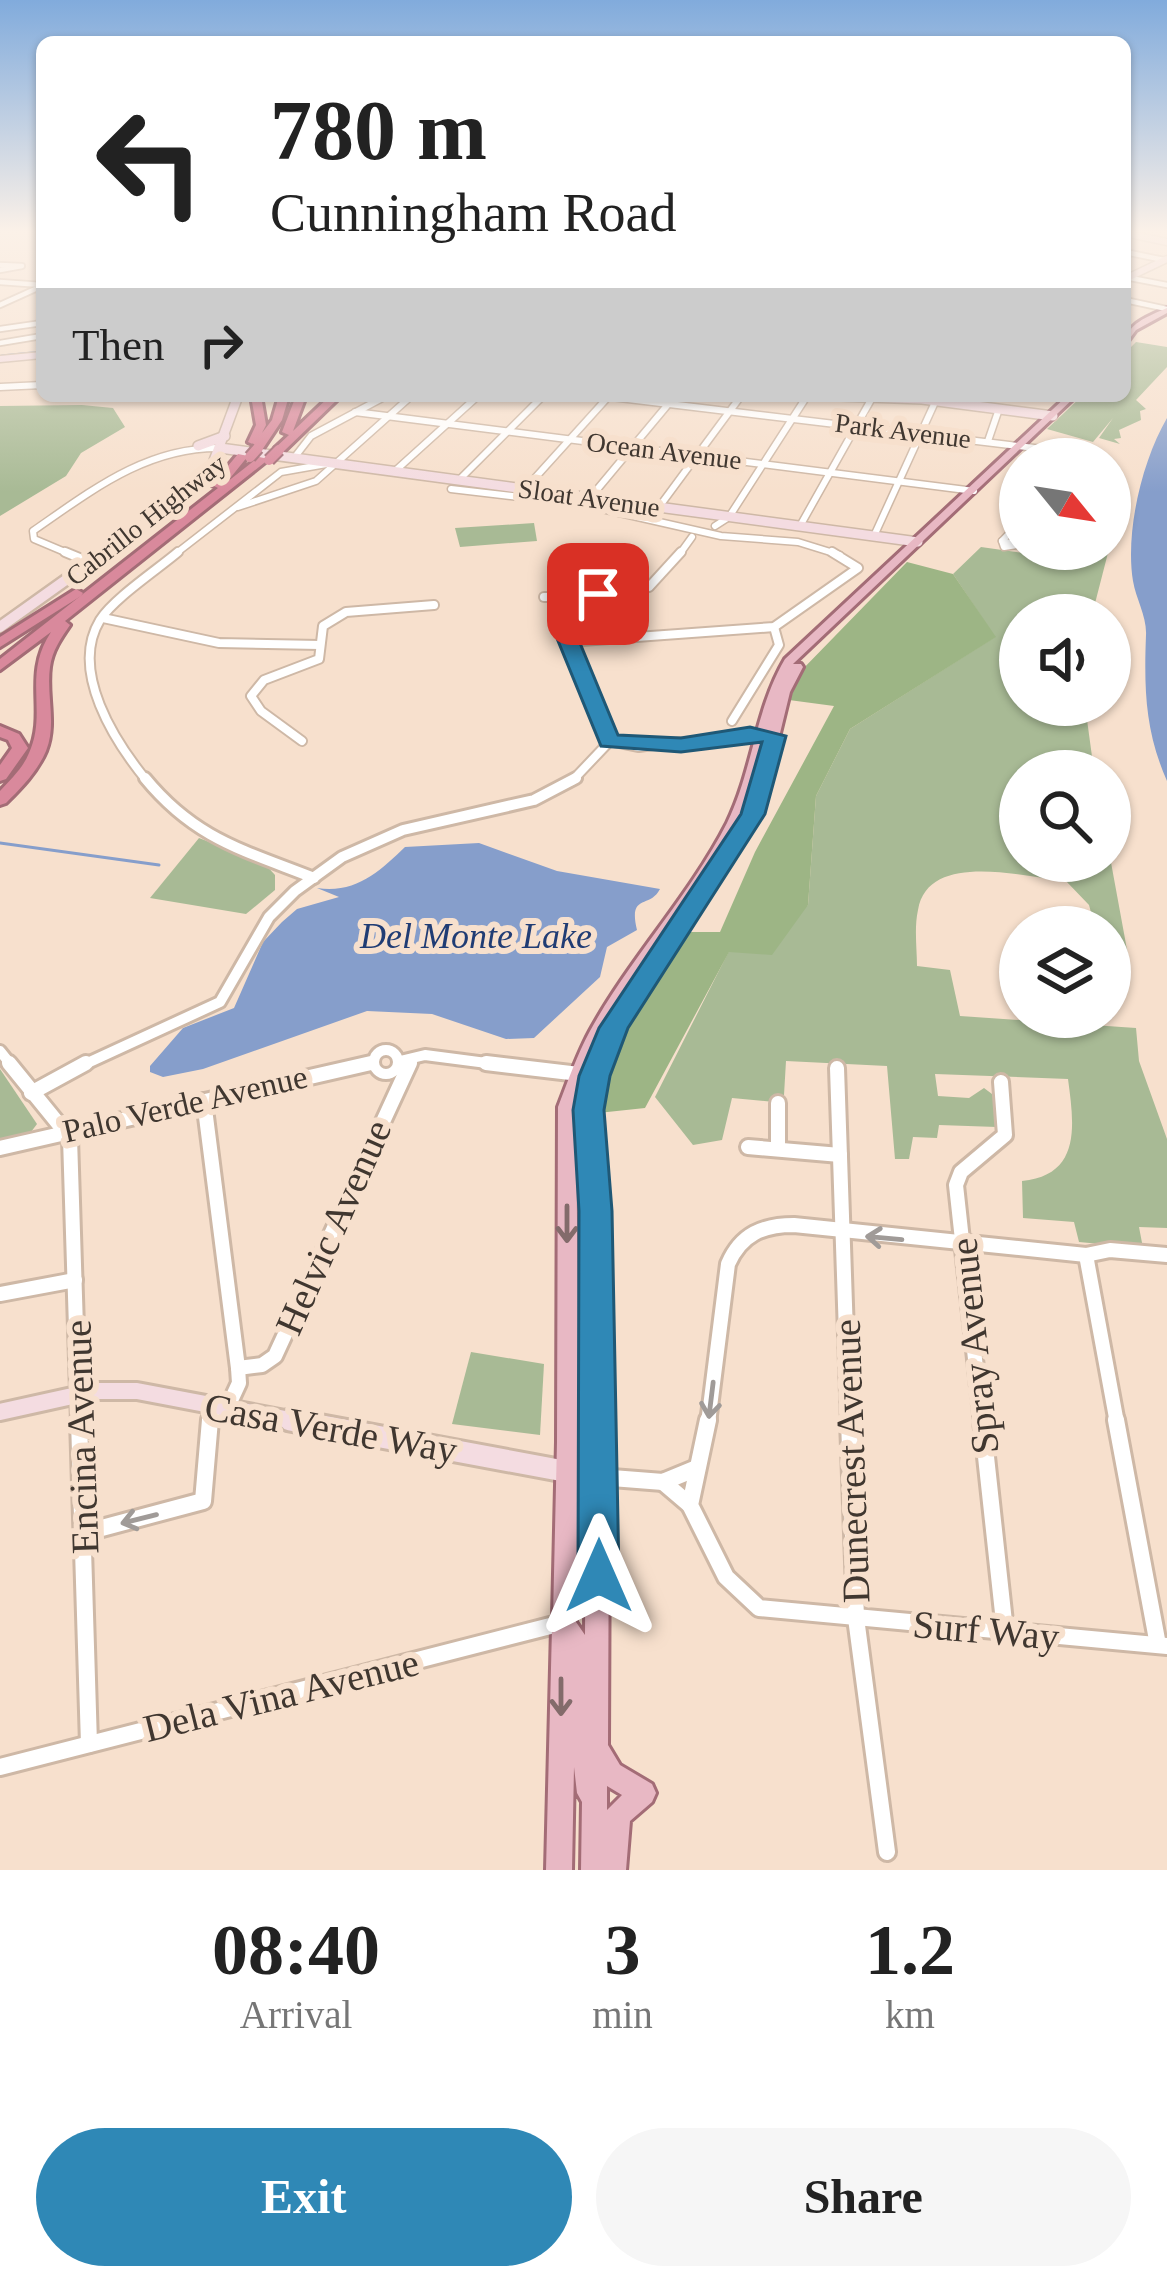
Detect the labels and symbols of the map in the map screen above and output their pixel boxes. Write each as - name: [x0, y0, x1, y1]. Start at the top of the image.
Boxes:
- street label: Park Avenue: [833, 408, 973, 454]
- street label: Ocean Avenue: [585, 427, 743, 475]
- north arrow: [999, 438, 1131, 570]
- street label: Cabrillo Highway: [60, 448, 232, 592]
- street label: Sloat Avenue: [516, 473, 662, 523]
- pin: [547, 543, 649, 645]
- water label: Del Monte Lake: [359, 916, 592, 956]
- street label: Palo Verde Avenue: [59, 1058, 311, 1150]
- street label: Helvic Avenue: [267, 1113, 399, 1341]
- one-way arrow: [556, 1204, 578, 1243]
- one-way arrow: [865, 1226, 904, 1249]
- street label: Spray Avenue: [941, 1236, 1008, 1456]
- street label: Dunecrest Avenue: [825, 1318, 877, 1604]
- street label: Encina Avenue: [55, 1319, 107, 1555]
- one-way arrow: [699, 1380, 721, 1419]
- street label: Casa Verde Way: [201, 1385, 461, 1472]
- one-way arrow: [121, 1509, 159, 1531]
- position arrow: [536, 1513, 662, 1639]
- street label: Surf Way: [911, 1602, 1061, 1659]
- street label: Dela Vina Avenue: [139, 1640, 423, 1750]
- one-way arrow: [550, 1677, 572, 1716]

